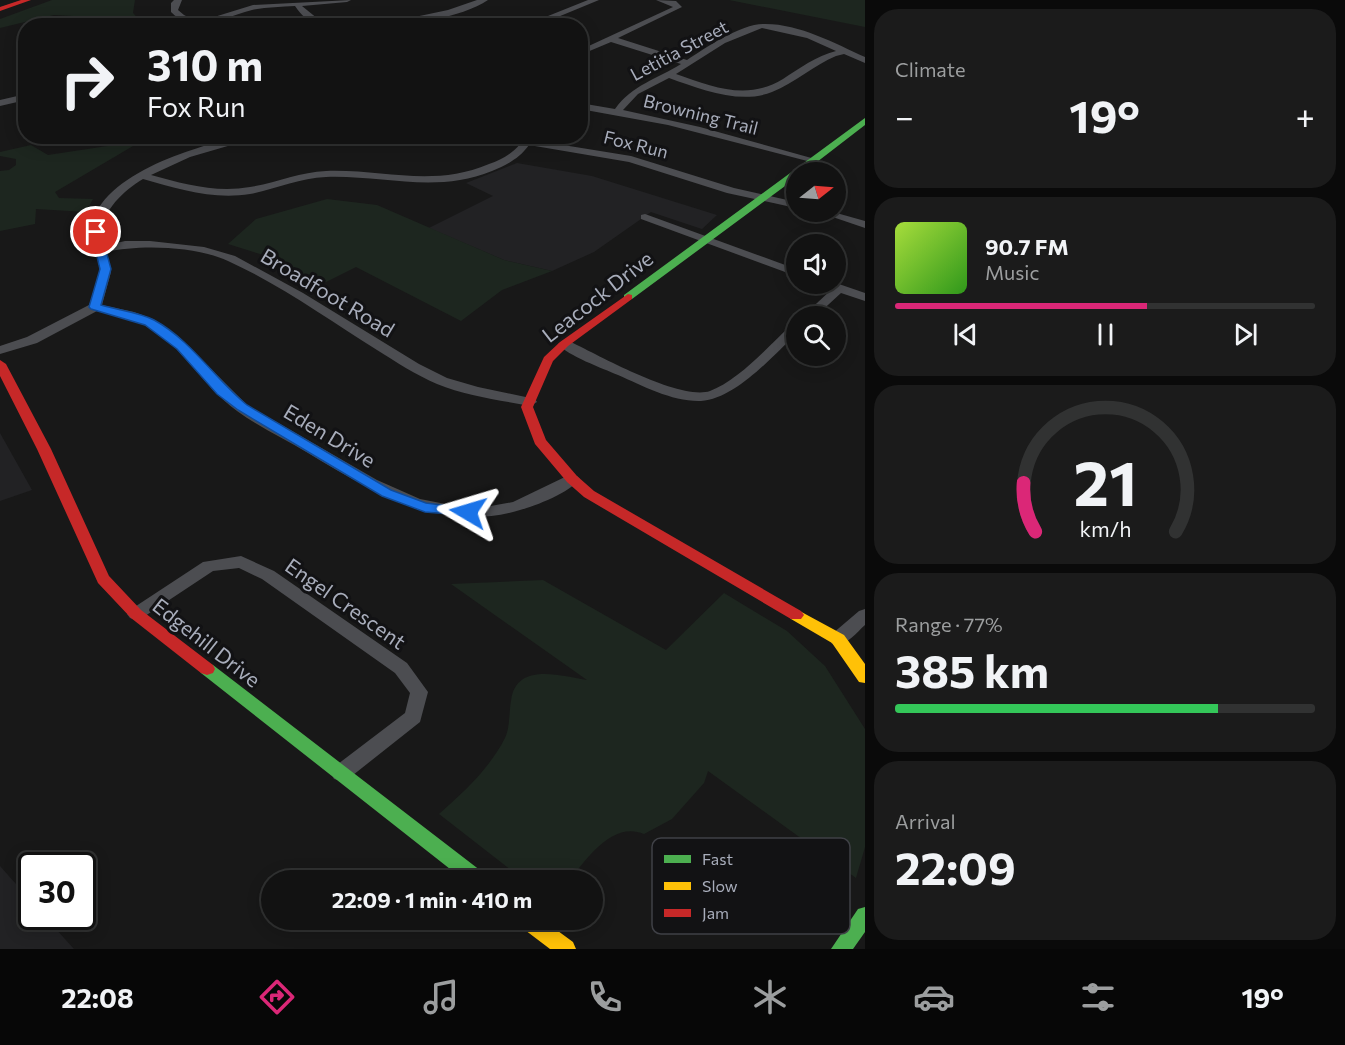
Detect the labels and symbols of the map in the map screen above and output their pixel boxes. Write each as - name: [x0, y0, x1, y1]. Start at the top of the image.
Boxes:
- street label: Letitia Street: [626, 15, 732, 85]
- street label: Browning Trail: [641, 89, 761, 139]
- street label: Fox Run: [601, 125, 671, 163]
- north arrow: [786, 162, 846, 222]
- pin: [70, 206, 121, 257]
- street label: Broadfoot Road: [257, 242, 399, 342]
- street label: Leacock Drive: [537, 245, 657, 347]
- street label: Eden Drive: [280, 398, 380, 472]
- position arrow: [436, 480, 500, 544]
- street label: Engel Crescent: [281, 552, 411, 654]
- street label: Edgehill Drive: [148, 592, 266, 692]
- legend: [652, 838, 850, 934]
- text: Fast: [702, 849, 733, 868]
- speed limit sign: 30: [18, 852, 96, 930]
- text: Slow: [702, 876, 738, 895]
- text: Jam: [702, 903, 729, 922]

